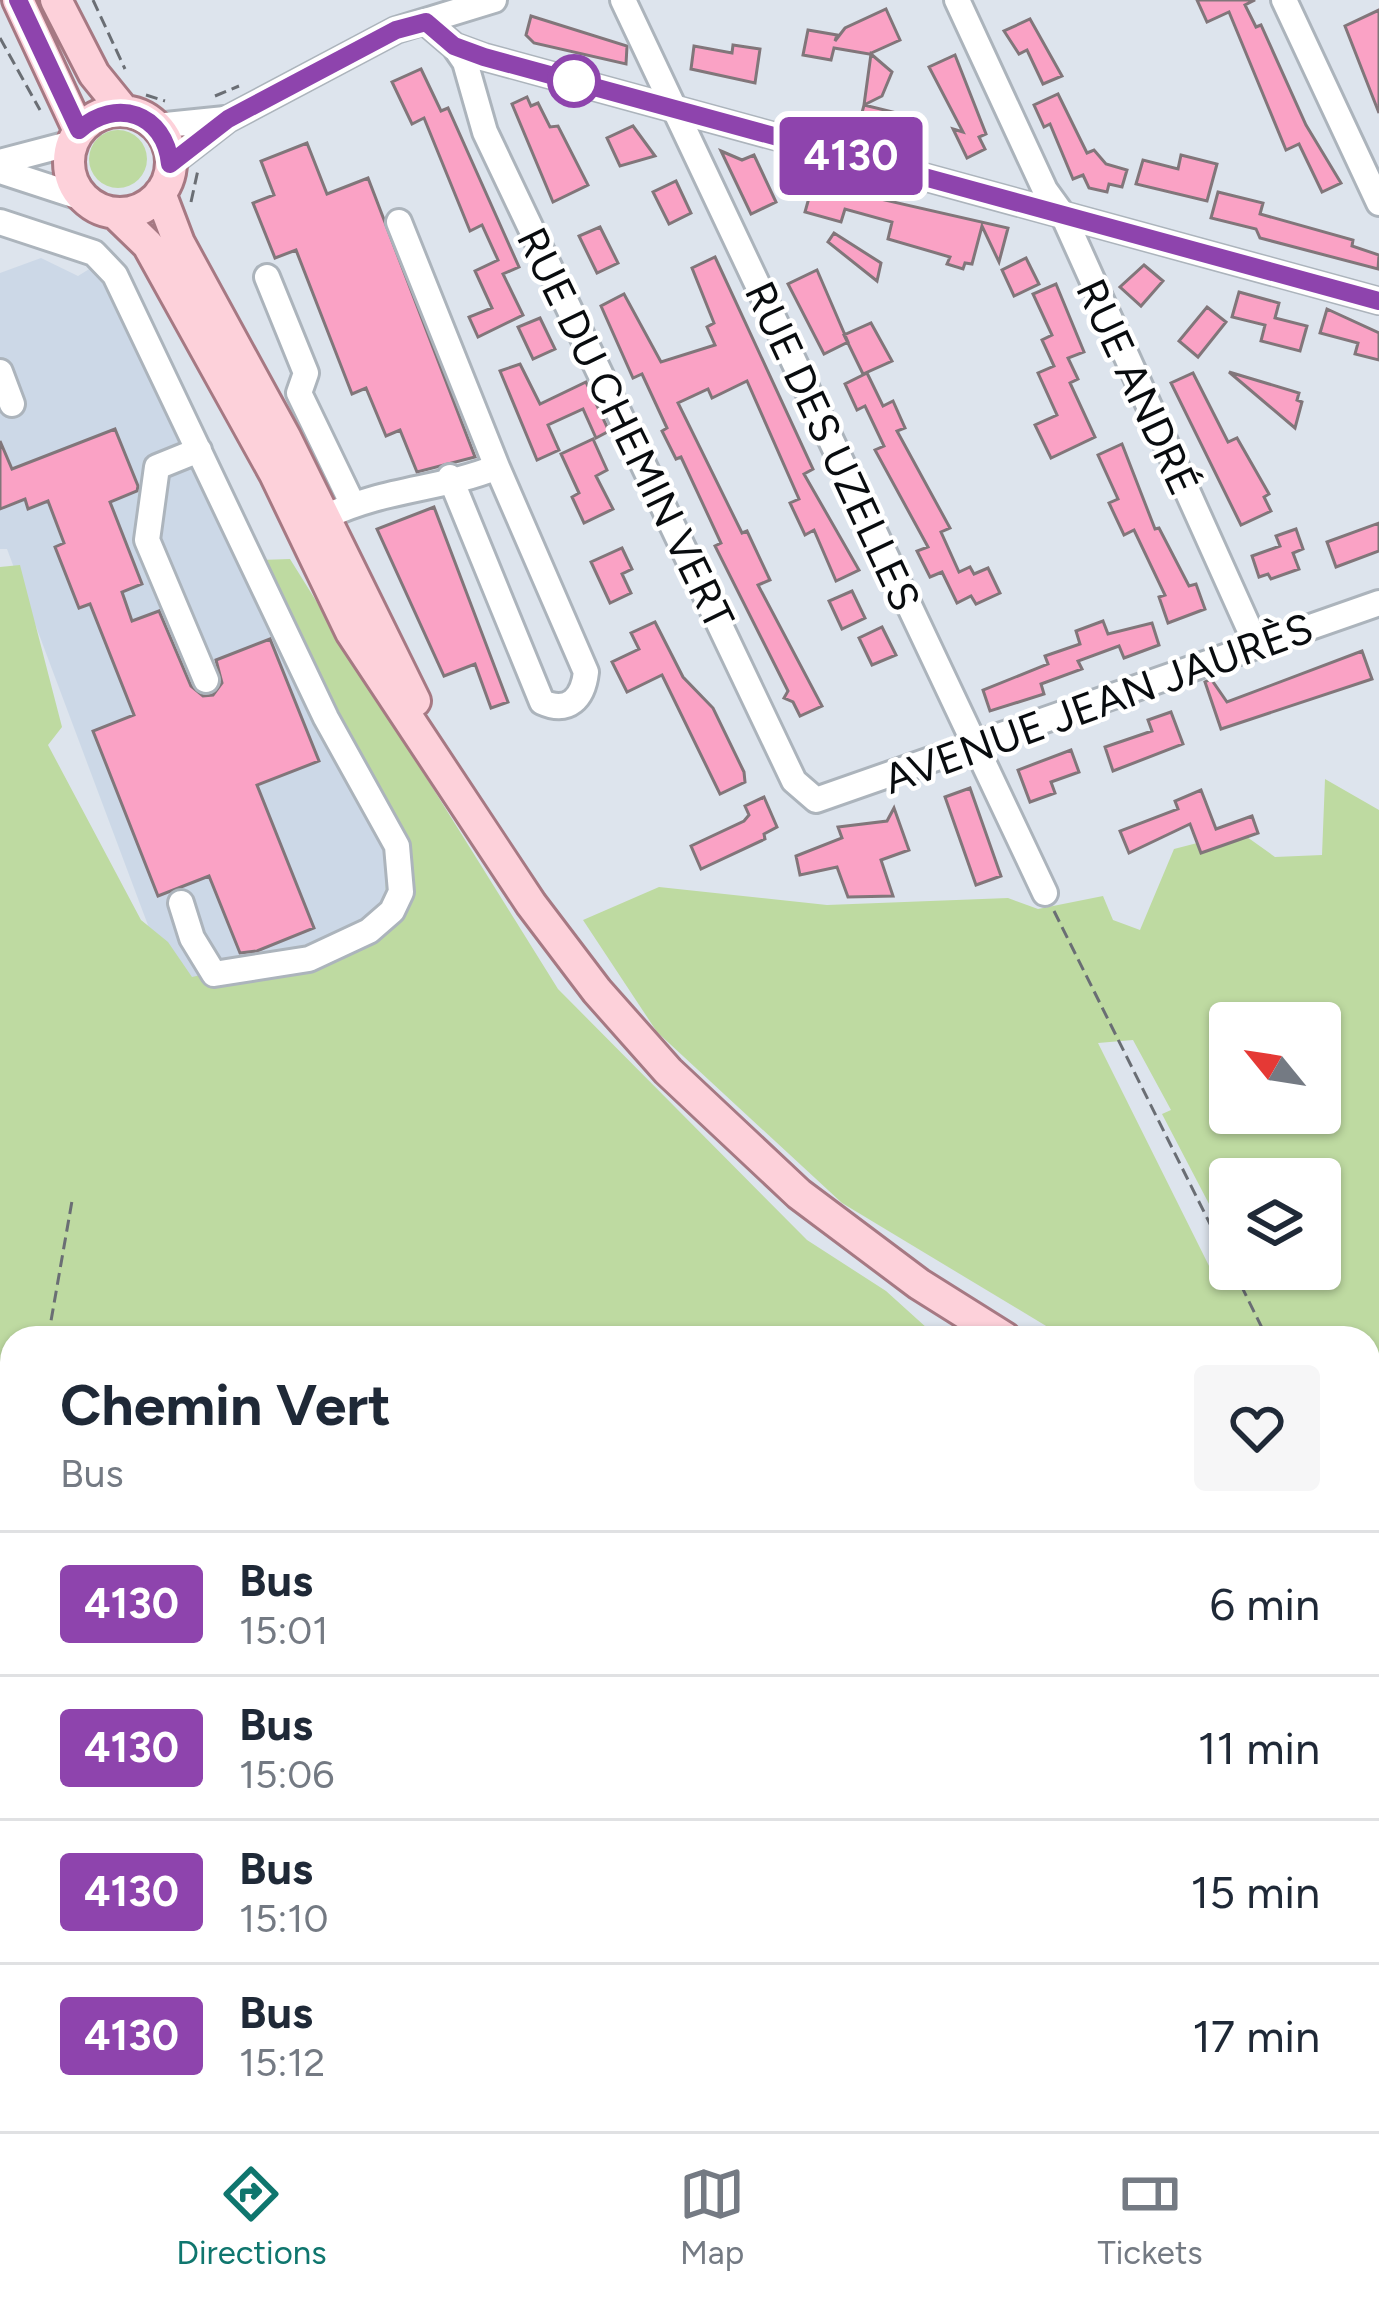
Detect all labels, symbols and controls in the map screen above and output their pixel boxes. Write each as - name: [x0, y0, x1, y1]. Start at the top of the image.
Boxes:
- unlabelled marker: [549, 56, 599, 106]
- line badge: 4130: [767, 117, 935, 195]
- text: 4130: [804, 130, 898, 181]
- street label: RUE DU CHEMIN VERT: [506, 219, 745, 637]
- street label: RUE ANDRÉ: [1065, 271, 1210, 503]
- street label: RUE DES UZELLES: [734, 274, 931, 619]
- street label: AVENUE JEAN JAURÈS: [877, 602, 1320, 805]
- north arrow: [1209, 1002, 1341, 1134]
- map controls: [1209, 1002, 1341, 1290]
- button: layers: [1209, 1158, 1341, 1290]
- button: heart: [1194, 1365, 1320, 1491]
- text: Chemin Vert: [60, 1371, 391, 1439]
- text: Bus: [60, 1450, 124, 1497]
- text: Bus: [239, 1553, 313, 1607]
- text: 6 min: [1210, 1577, 1320, 1631]
- text: 4130: [84, 1578, 179, 1629]
- text: 15:01: [239, 1607, 328, 1654]
- text: Bus: [239, 1697, 313, 1751]
- text: 11 min: [1198, 1721, 1320, 1775]
- text: 4130: [84, 1722, 179, 1773]
- text: 15:06: [239, 1751, 334, 1798]
- text: Bus: [239, 1841, 313, 1895]
- text: 15 min: [1191, 1865, 1320, 1919]
- text: 4130: [84, 1866, 179, 1917]
- text: 15:10: [239, 1895, 328, 1942]
- text: Bus: [239, 1985, 313, 2039]
- text: 17 min: [1192, 2009, 1320, 2063]
- text: 4130: [84, 2010, 179, 2061]
- text: 15:12: [239, 2039, 325, 2086]
- tab: Directions: [176, 2161, 327, 2272]
- tab: Map: [679, 2161, 745, 2272]
- tab: Tickets: [1098, 2161, 1203, 2272]

